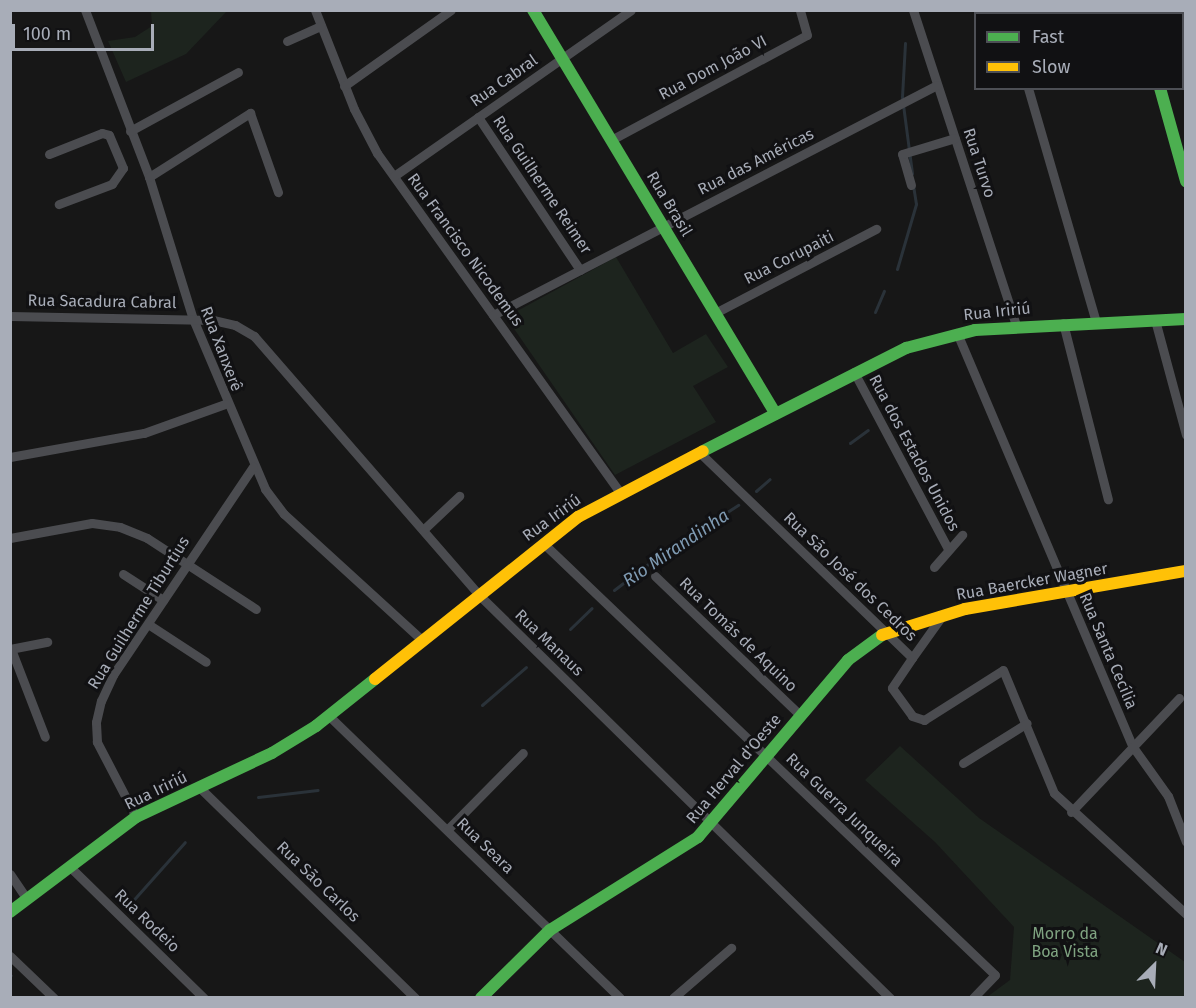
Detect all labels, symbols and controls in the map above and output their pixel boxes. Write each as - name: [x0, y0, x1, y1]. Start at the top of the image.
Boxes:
- scale bar: [15, 12, 158, 50]
- legend: [974, 12, 1184, 90]
- text: 100 m: [23, 23, 71, 45]
- text: Fast: [1032, 26, 1064, 48]
- street label: Rua Dom João VI: [656, 31, 770, 105]
- street label: Rua Cabral: [467, 51, 541, 111]
- text: Slow: [1032, 56, 1070, 78]
- street label: Rua Guilherme Reimer: [489, 112, 595, 258]
- street label: Rua das Américas: [695, 124, 817, 200]
- street label: Rua Turvo: [959, 126, 999, 200]
- street label: Rua Brasil: [642, 168, 696, 240]
- street label: Rua Francisco Nicodemus: [403, 170, 527, 330]
- street label: Rua Corupaiti: [741, 227, 837, 289]
- street label: Rua Sacadura Cabral: [27, 291, 177, 313]
- street label: Rua Iririú: [963, 299, 1031, 325]
- street label: Rua Xanxerê: [196, 304, 246, 394]
- street label: Rua dos Estados Unidos: [865, 372, 963, 534]
- street label: Rua Iririú: [519, 490, 585, 546]
- water label: Rio Mirandinha: [619, 505, 733, 591]
- street label: Rua São José dos Cedros: [779, 508, 921, 646]
- street label: Rua Guilherme Tiburtius: [84, 533, 194, 693]
- street label: Rua Baercker Wagner: [955, 559, 1109, 605]
- street label: Rua Tomás de Aquino: [675, 574, 801, 696]
- street label: Rua Santa Cecília: [1075, 590, 1141, 712]
- street label: Rua Manaus: [511, 606, 587, 680]
- street label: Rua Herval d'Oeste: [682, 710, 786, 828]
- street label: Rua Guerra Junqueira: [782, 749, 906, 871]
- street label: Rua Iririú: [122, 768, 190, 814]
- street label: Rua Seara: [452, 814, 518, 878]
- street label: Rua São Carlos: [272, 838, 364, 926]
- street label: Rua Rodeio: [111, 885, 183, 957]
- park label: Morro da Boa Vista: [1031, 924, 1099, 962]
- north arrow: [1124, 936, 1184, 996]
- text: N: [1153, 938, 1170, 960]

